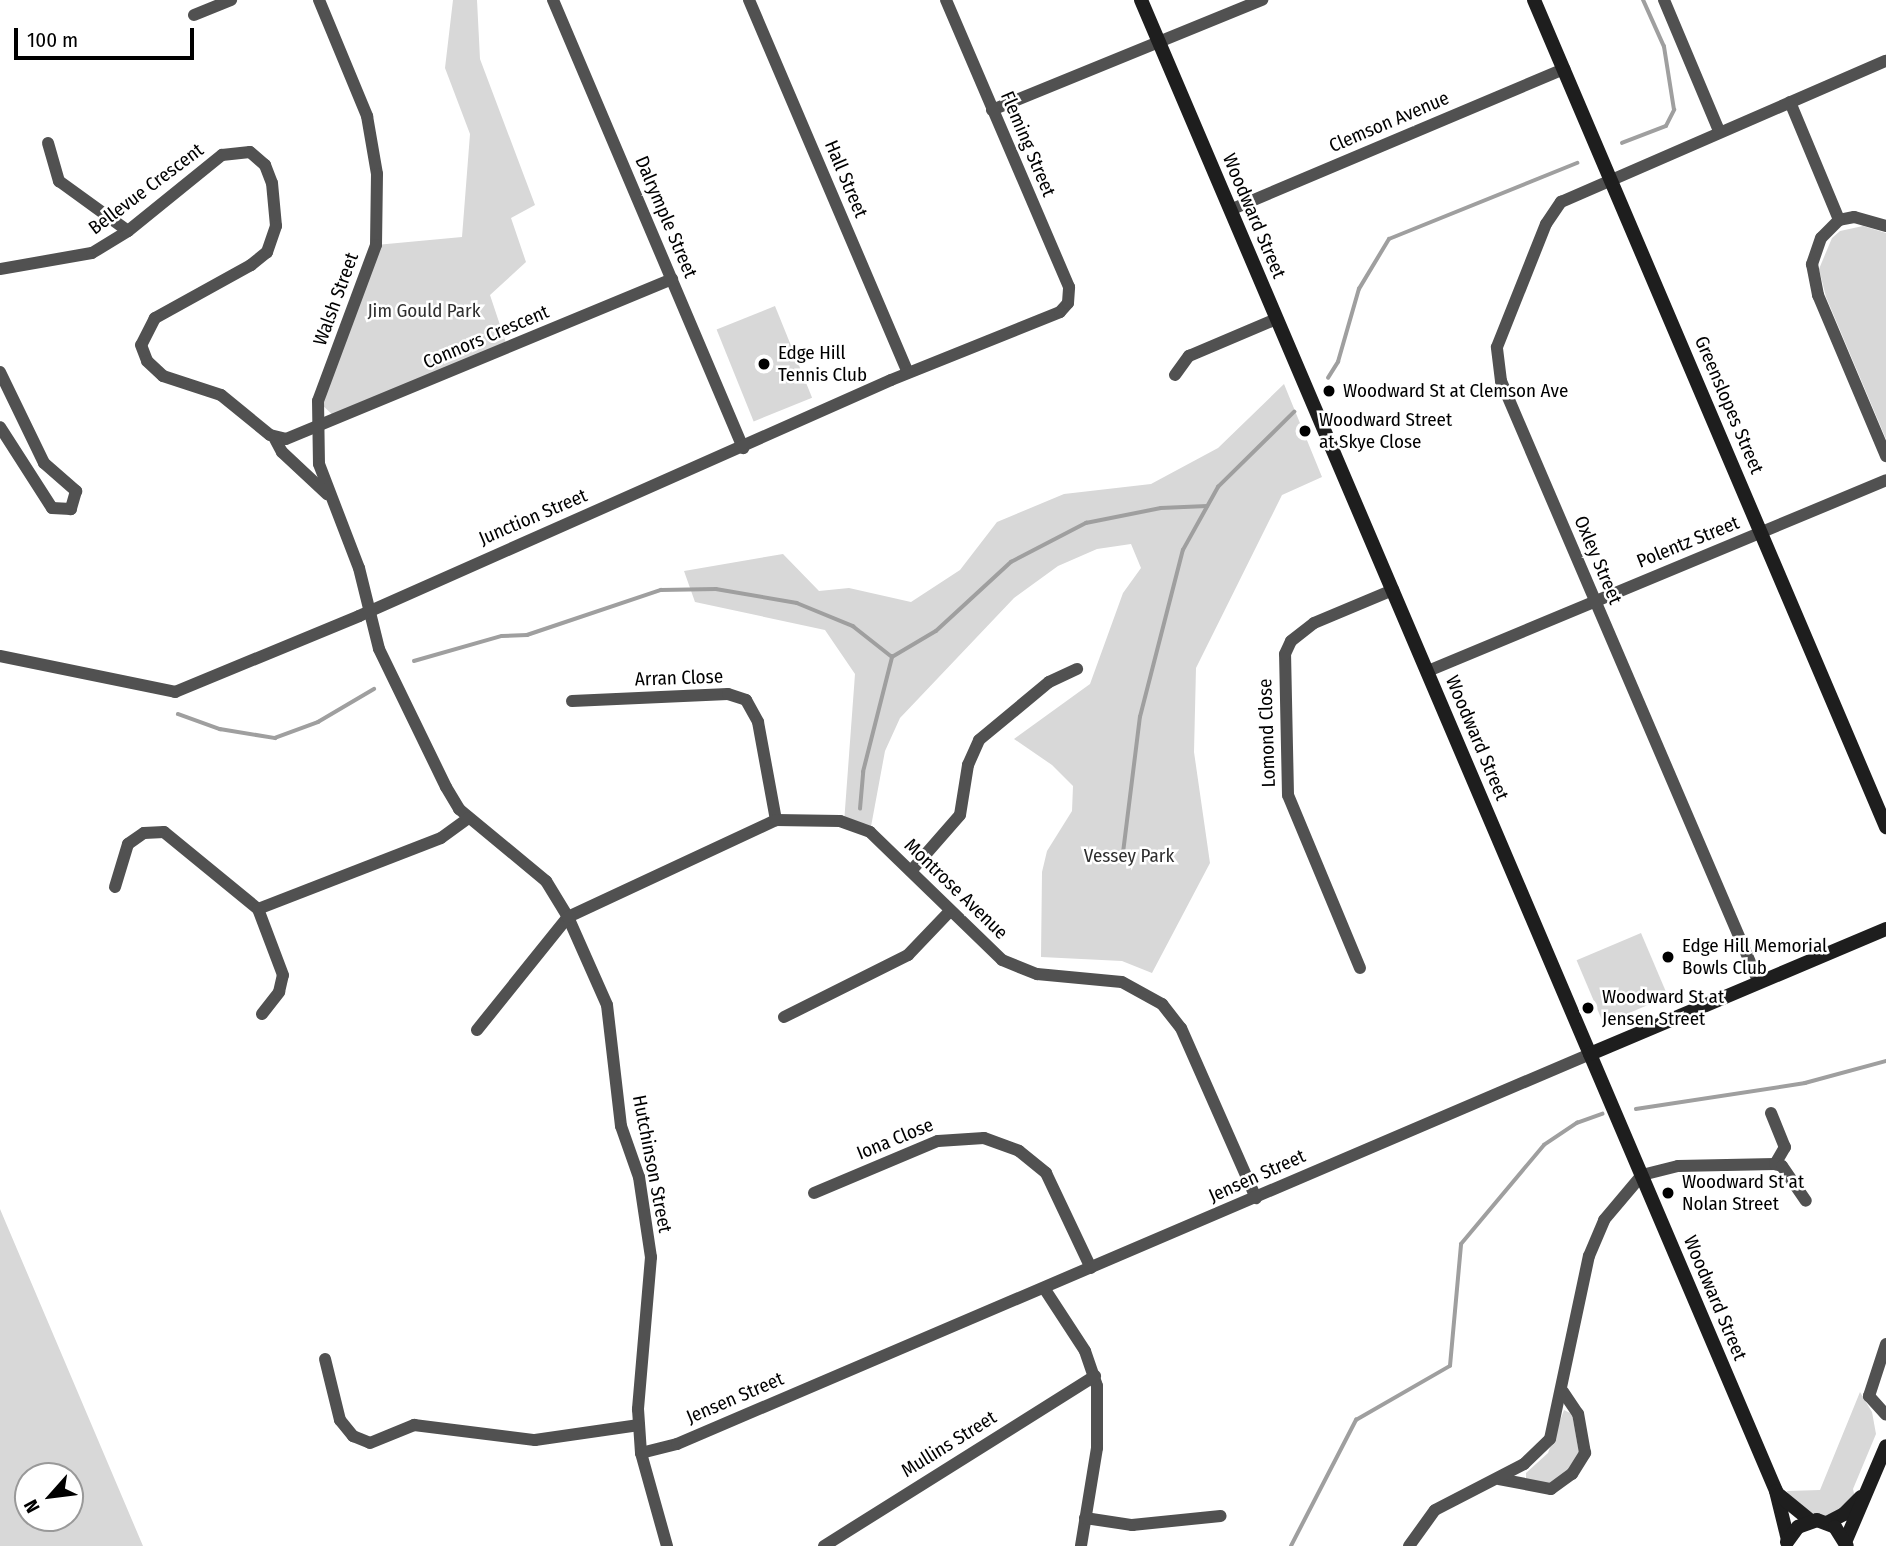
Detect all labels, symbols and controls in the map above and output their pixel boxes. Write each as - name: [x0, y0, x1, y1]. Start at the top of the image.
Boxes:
- scale bar: [18, 14, 198, 58]
- text: 100 m: [27, 27, 78, 53]
- street label: Clemson Avenue: [1326, 86, 1452, 158]
- street label: Fleming Street: [996, 88, 1060, 200]
- street label: Hall Street: [820, 137, 872, 221]
- street label: Bellevue Crescent: [84, 138, 208, 240]
- street label: Woodward Street: [1217, 150, 1291, 282]
- street label: Dalrymple Street: [630, 153, 702, 281]
- street label: Walsh Street: [309, 249, 363, 349]
- park label: Jim Gould Park: [367, 300, 481, 322]
- street label: Connors Crescent: [420, 300, 552, 374]
- street label: Greenslopes Street: [1690, 333, 1768, 477]
- place label: Edge Hill Tennis Club: [778, 342, 867, 386]
- marker: Edge Hill Tennis Club: [756, 356, 772, 372]
- place label: Woodward St at Clemson Ave: [1343, 380, 1568, 402]
- marker: Woodward St at Clemson Ave: [1321, 383, 1337, 399]
- place label: Woodward Street at Skye Close: [1319, 409, 1452, 453]
- marker: Woodward Street at Skye Close: [1297, 423, 1313, 439]
- street label: Junction Street: [475, 484, 591, 550]
- street label: Polentz Street: [1633, 511, 1743, 573]
- street label: Oxley Street: [1569, 512, 1627, 608]
- street label: Arran Close: [634, 665, 724, 691]
- street label: Woodward Street: [1440, 672, 1514, 804]
- street label: Lomond Close: [1254, 678, 1280, 788]
- street label: Montrose Avenue: [900, 834, 1012, 944]
- park label: Vessey Park: [1084, 845, 1174, 867]
- place label: Edge Hill Memorial Bowls Club: [1682, 935, 1827, 979]
- marker: Edge Hill Memorial Bowls Club: [1660, 949, 1676, 965]
- place label: Woodward St at Jensen Street: [1602, 986, 1724, 1030]
- marker: Woodward St at Jensen Street: [1580, 1000, 1596, 1016]
- street label: Hutchinson Street: [627, 1093, 677, 1235]
- street label: Iona Close: [853, 1113, 937, 1165]
- street label: Jensen Street: [1205, 1145, 1309, 1207]
- place label: Woodward St at Nolan Street: [1682, 1171, 1804, 1215]
- marker: Woodward St at Nolan Street: [1660, 1185, 1676, 1201]
- street label: Woodward Street: [1678, 1232, 1752, 1364]
- street label: Jensen Street: [683, 1367, 787, 1429]
- street label: Mullins Street: [897, 1406, 1001, 1482]
- north arrow: [14, 1462, 84, 1532]
- text: N: [19, 1496, 45, 1517]

